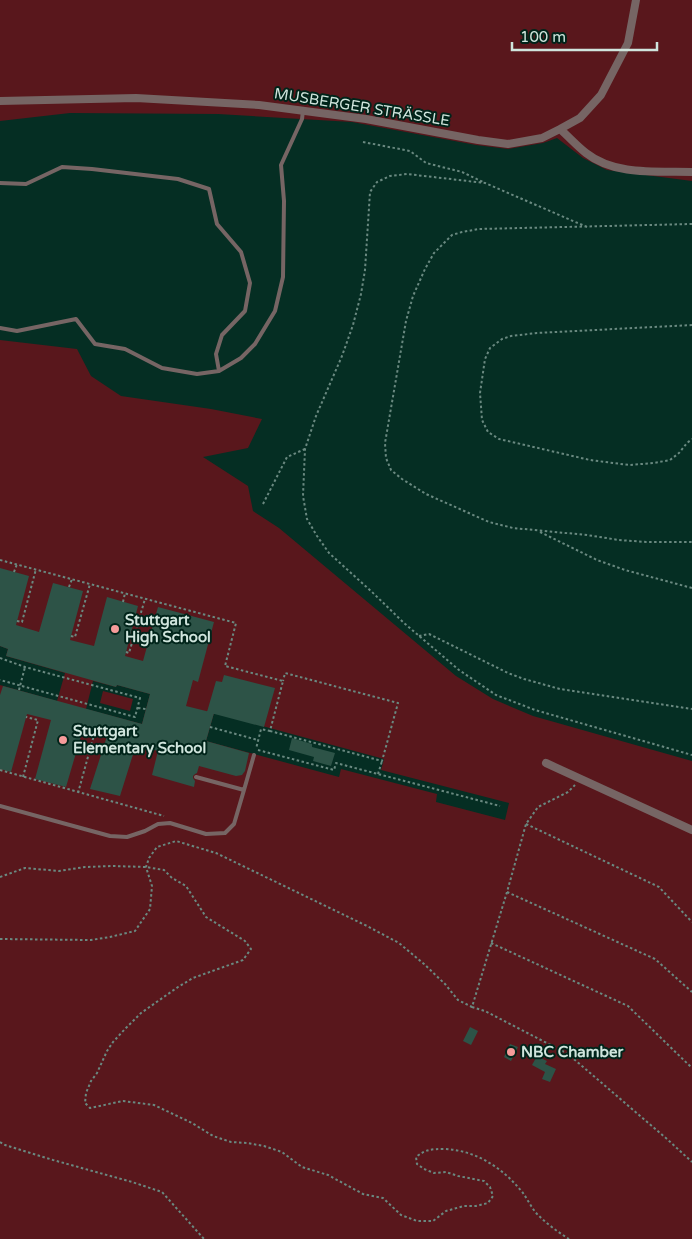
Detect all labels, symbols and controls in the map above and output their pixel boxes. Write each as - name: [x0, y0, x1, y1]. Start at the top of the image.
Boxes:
- scale bar: [512, 20, 657, 52]
- text: 100 m: [520, 28, 566, 46]
- street label: MUSBERGER STRÄSSLE: [273, 84, 451, 130]
- place label: Stuttgart High School: [125, 611, 211, 647]
- marker: Stuttgart High School: [109, 623, 121, 635]
- place label: Stuttgart Elementary School: [73, 722, 206, 758]
- marker: Stuttgart Elementary School: [57, 734, 69, 746]
- place label: NBC Chamber: [521, 1043, 623, 1061]
- marker: NBC Chamber: [505, 1046, 517, 1058]

